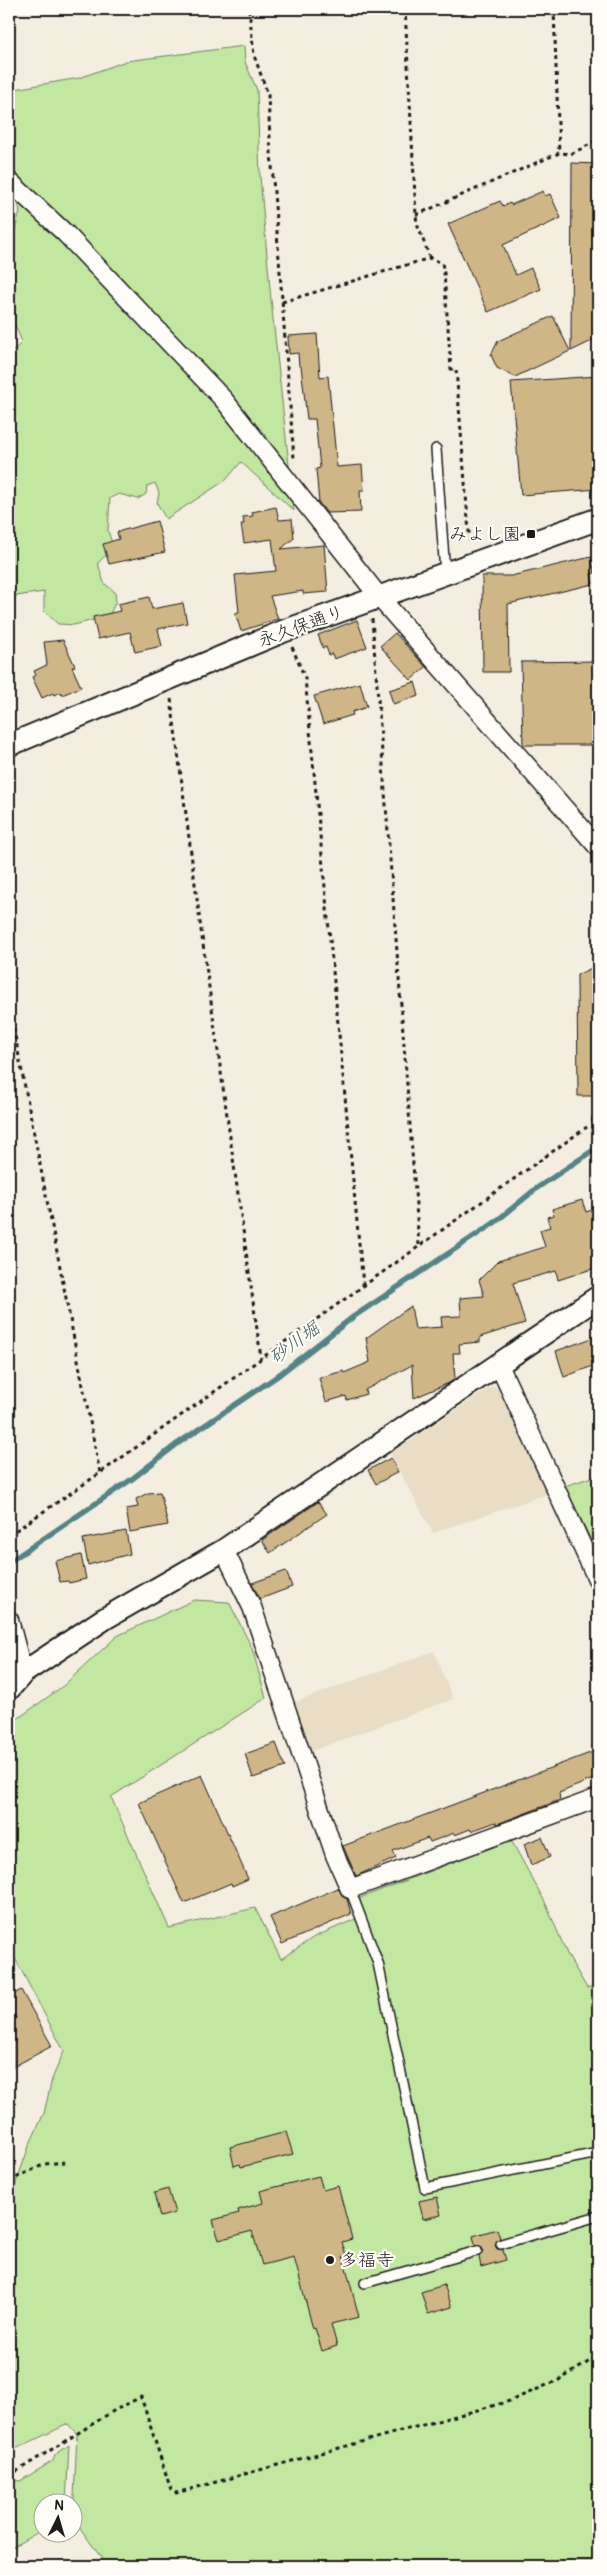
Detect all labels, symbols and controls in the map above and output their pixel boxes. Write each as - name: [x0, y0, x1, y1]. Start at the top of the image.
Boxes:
- place label: みよし園: [449, 523, 521, 546]
- marker: みよし園: [525, 528, 537, 540]
- street label: 永久保通り: [255, 600, 347, 653]
- water label: 砂川堀: [264, 1316, 326, 1369]
- place label: 多福寺: [340, 2249, 394, 2272]
- marker: 多福寺: [324, 2254, 336, 2266]
- north arrow: [32, 2492, 82, 2542]
- text: N: [54, 2497, 65, 2514]

